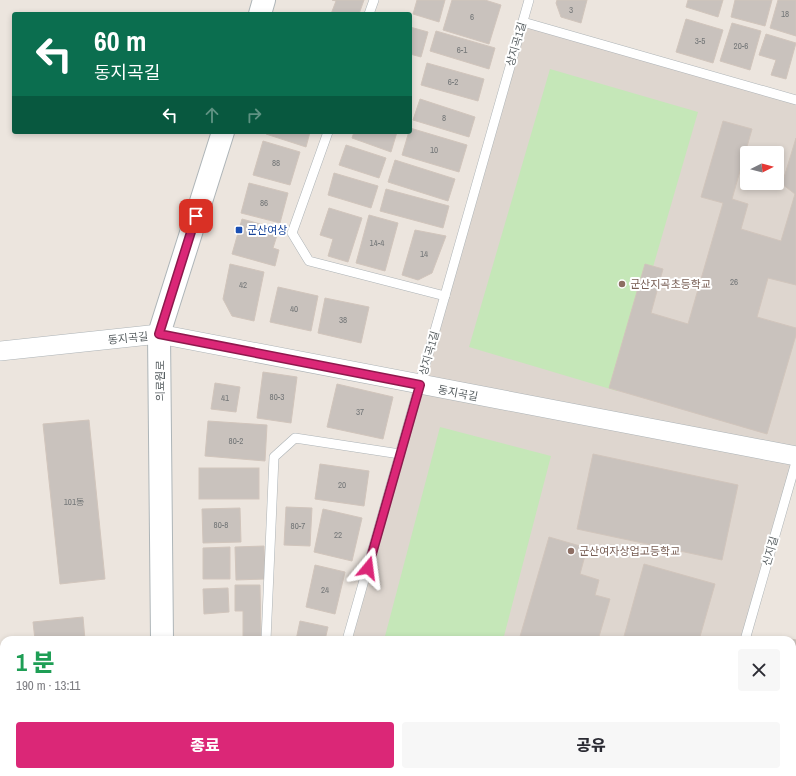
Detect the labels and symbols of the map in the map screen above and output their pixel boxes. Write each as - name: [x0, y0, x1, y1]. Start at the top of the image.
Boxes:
- house number: 3: [569, 4, 573, 16]
- house number: 18: [781, 8, 789, 20]
- house number: 6: [470, 11, 474, 23]
- street label: 상지곡1길: [503, 20, 529, 68]
- house number: 3-5: [695, 35, 705, 47]
- house number: 20-6: [734, 40, 748, 52]
- house number: 6-1: [457, 44, 467, 56]
- house number: 6-2: [448, 76, 458, 88]
- house number: 8: [442, 112, 446, 124]
- house number: 10: [430, 144, 438, 156]
- north arrow: [740, 146, 784, 190]
- house number: 88: [272, 157, 280, 169]
- house number: 86: [260, 197, 268, 209]
- pin: [179, 199, 213, 233]
- place label: 군산여상: [247, 223, 287, 237]
- marker: 군산여상: [234, 225, 244, 235]
- house number: 14-4: [370, 237, 384, 249]
- house number: 14: [420, 248, 428, 260]
- house number: 26: [730, 276, 738, 288]
- place label: 군산지곡초등학교: [630, 277, 711, 291]
- house number: 42: [239, 279, 247, 291]
- marker: 군산지곡초등학교: [617, 279, 627, 289]
- house number: 40: [290, 303, 298, 315]
- house number: 38: [339, 314, 347, 326]
- street label: 동지곡길: [107, 329, 149, 347]
- street label: 상지곡1길: [416, 329, 442, 377]
- street label: 의료원로: [153, 361, 167, 401]
- street label: 동지곡길: [437, 382, 479, 404]
- house number: 80-3: [270, 391, 284, 403]
- house number: 41: [221, 392, 229, 404]
- house number: 37: [356, 406, 364, 418]
- house number: 80-2: [229, 435, 243, 447]
- house number: 20: [338, 479, 346, 491]
- house number: 101동: [64, 496, 84, 508]
- house number: 80-8: [214, 519, 228, 531]
- house number: 80-7: [291, 520, 305, 532]
- house number: 22: [334, 529, 342, 541]
- street label: 신지길: [759, 534, 781, 568]
- place label: 군산여자상업고등학교: [579, 544, 680, 558]
- marker: 군산여자상업고등학교: [566, 546, 576, 556]
- position arrow: [347, 547, 389, 589]
- house number: 24: [321, 584, 329, 596]

